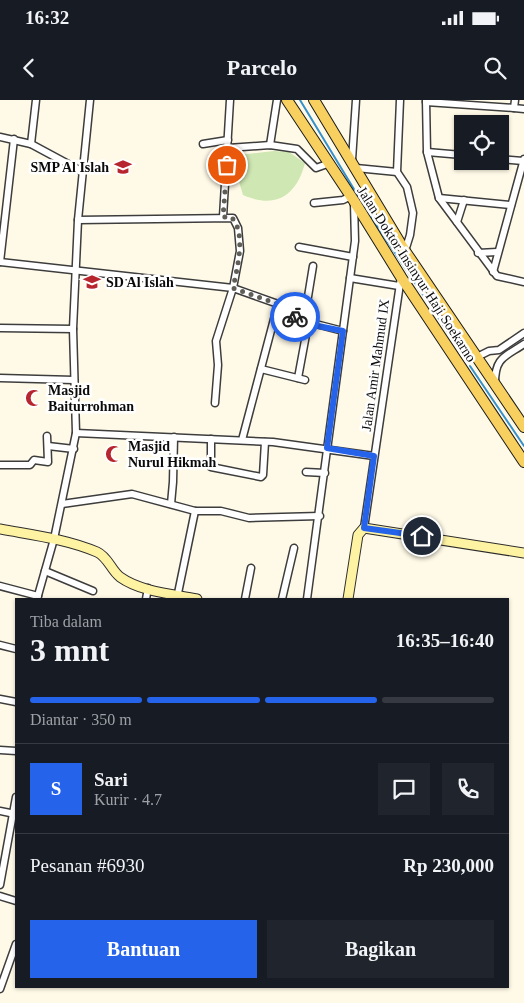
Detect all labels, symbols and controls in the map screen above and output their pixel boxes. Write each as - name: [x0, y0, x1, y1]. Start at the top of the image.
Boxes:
- text: 16:32: [25, 7, 69, 28]
- icon: back: [15, 54, 43, 82]
- icon: search: [481, 54, 509, 82]
- text: Parcelo: [227, 55, 297, 80]
- map controls: [454, 115, 509, 170]
- button: locate: [454, 115, 509, 170]
- pin: [206, 144, 248, 186]
- icon: bag: [213, 151, 241, 179]
- school or university icon: SMP Al Islah: [113, 157, 133, 177]
- place label: SMP Al Islah: [30, 160, 109, 175]
- street label: Jalan Doktor Insinyur Haji Soekarno: [354, 184, 479, 365]
- school or university icon: SD Al Islah: [82, 272, 102, 292]
- place label: SD Al Islah: [106, 275, 174, 290]
- courier: [270, 292, 320, 342]
- street label: Jalan Amir Mahmud IX: [359, 298, 392, 432]
- icon: bike: [281, 303, 309, 331]
- place label: Masjid Baiturrohman: [48, 383, 134, 414]
- mosque icon: Masjid Baiturrohman: [24, 388, 44, 408]
- place label: Masjid Nurul Hikmah: [128, 439, 217, 470]
- mosque icon: Masjid Nurul Hikmah: [104, 444, 124, 464]
- pin: [401, 515, 443, 557]
- icon: home: [408, 522, 436, 550]
- text: Tiba dalam: [30, 613, 102, 630]
- text: 16:35–16:40: [396, 630, 494, 651]
- text: 3 mnt: [30, 632, 109, 668]
- text: Diantar · 350 m: [30, 711, 132, 728]
- button: chat: [378, 763, 430, 815]
- button: phone: [442, 763, 494, 815]
- text: Sari: [94, 769, 128, 790]
- text: S: [51, 778, 61, 799]
- text: Kurir · 4.7: [94, 791, 162, 808]
- text: Pesanan #6930: [30, 855, 145, 876]
- text: Rp 230,000: [403, 855, 494, 876]
- button: Bantuan: [30, 920, 257, 978]
- button: Bagikan: [267, 920, 494, 978]

